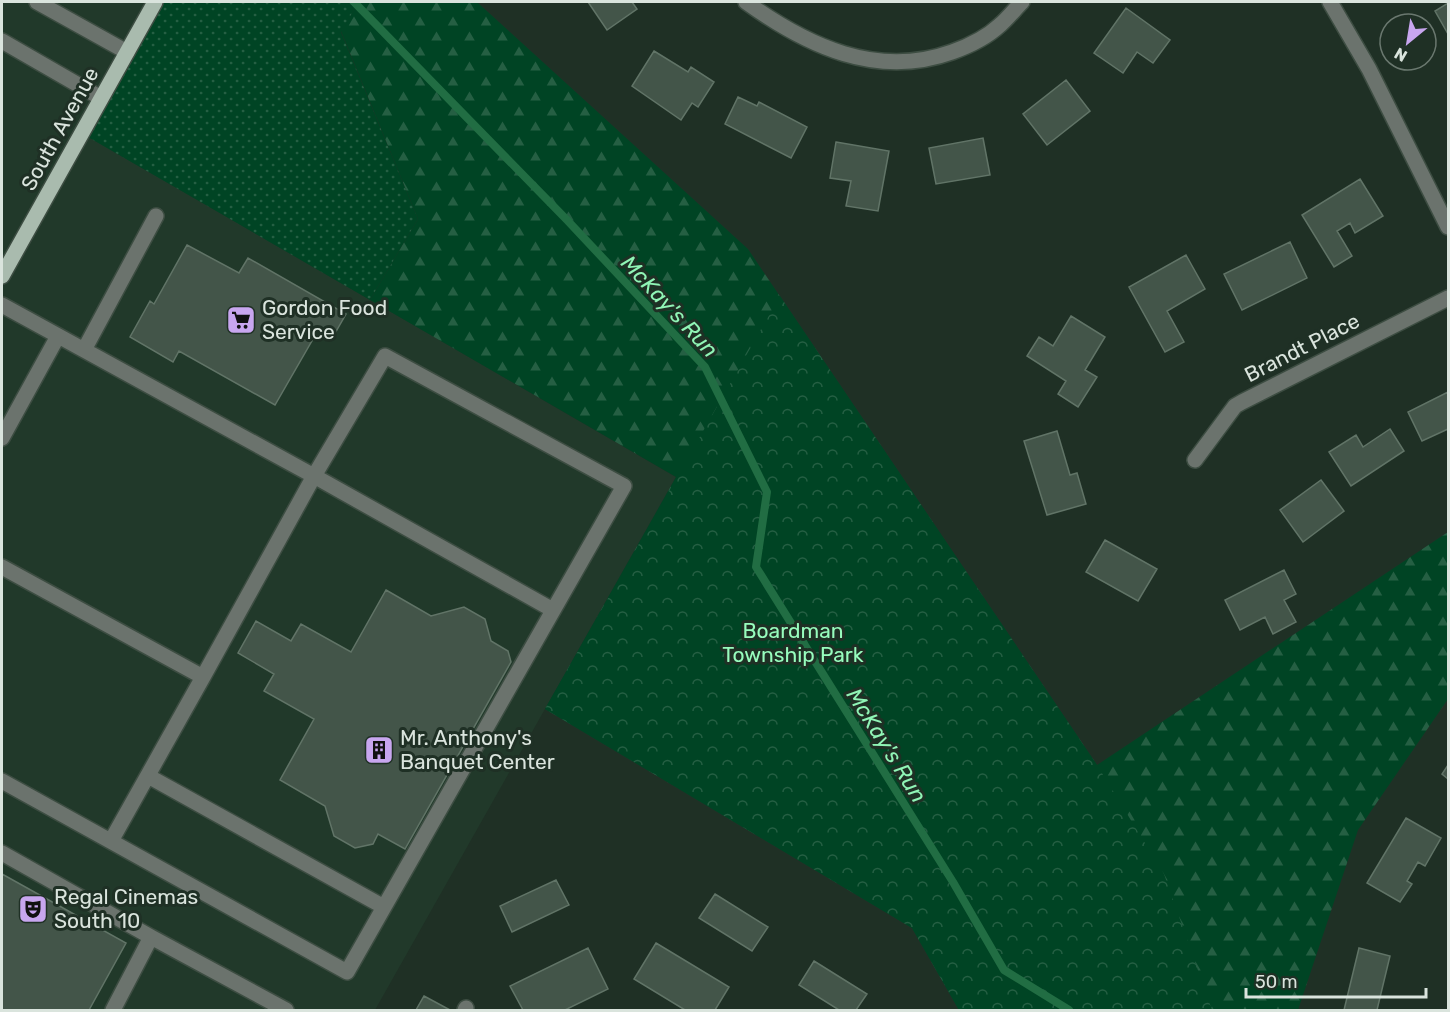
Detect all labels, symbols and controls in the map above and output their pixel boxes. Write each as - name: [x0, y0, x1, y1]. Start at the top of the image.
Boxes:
- north arrow: [1378, 12, 1438, 72]
- text: N: [1391, 43, 1410, 66]
- street label: South Avenue: [15, 63, 104, 195]
- water label: McKay's Run: [615, 250, 724, 363]
- place label: Gordon Food Service: [262, 295, 387, 344]
- supermarket icon: Gordon Food Service: [225, 304, 257, 336]
- street label: Brandt Place: [1240, 308, 1363, 387]
- park label: Boardman Township Park: [722, 618, 864, 667]
- water label: McKay's Run: [841, 683, 932, 807]
- place label: Mr. Anthony's Banquet Center: [400, 725, 555, 774]
- building icon: Mr. Anthony's Banquet Center: [363, 734, 395, 766]
- place label: Regal Cinemas South 10: [54, 884, 198, 933]
- theatre icon: Regal Cinemas South 10: [17, 893, 49, 925]
- scale bar: [1246, 961, 1426, 999]
- text: 50 m: [1255, 971, 1298, 993]

